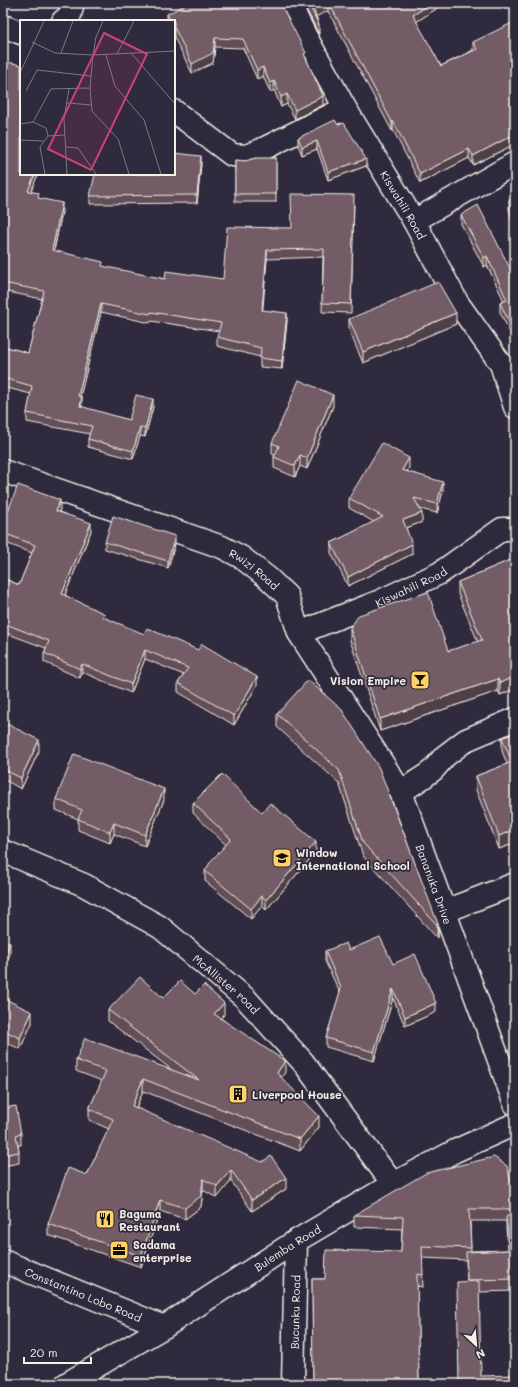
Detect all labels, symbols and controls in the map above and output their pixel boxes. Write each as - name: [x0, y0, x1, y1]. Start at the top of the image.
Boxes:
- inset map: [20, 20, 175, 175]
- street label: Kiswahili Road: [377, 167, 430, 242]
- street label: Rwizi Road: [227, 545, 283, 593]
- street label: Kiswahili Road: [372, 563, 450, 610]
- bar icon: Vision Empire: [409, 669, 431, 691]
- place label: Vision Empire: [330, 673, 406, 688]
- street label: Bananuka Drive: [413, 842, 456, 926]
- place label: Window International School: [296, 845, 410, 873]
- school or university icon: Window International School: [271, 847, 293, 869]
- street label: McAllister road: [190, 950, 263, 1017]
- building icon: Liverpool House: [227, 1083, 249, 1105]
- place label: Liverpool House: [252, 1087, 342, 1102]
- place label: Baguma Restaurant: [119, 1206, 180, 1234]
- restaurant icon: Baguma Restaurant: [94, 1208, 116, 1230]
- street label: Bulemba Road: [251, 1221, 323, 1274]
- place label: Sadama enterprise: [133, 1237, 192, 1265]
- office icon: Sadama enterprise: [108, 1239, 130, 1261]
- street label: Constantino Lobo Road: [23, 1263, 144, 1325]
- street label: Bucunku Road: [286, 1275, 303, 1349]
- north arrow: [456, 1325, 496, 1365]
- scale bar: [24, 1339, 91, 1365]
- text: 20 m: [30, 1344, 58, 1360]
- text: N: [474, 1346, 488, 1363]

